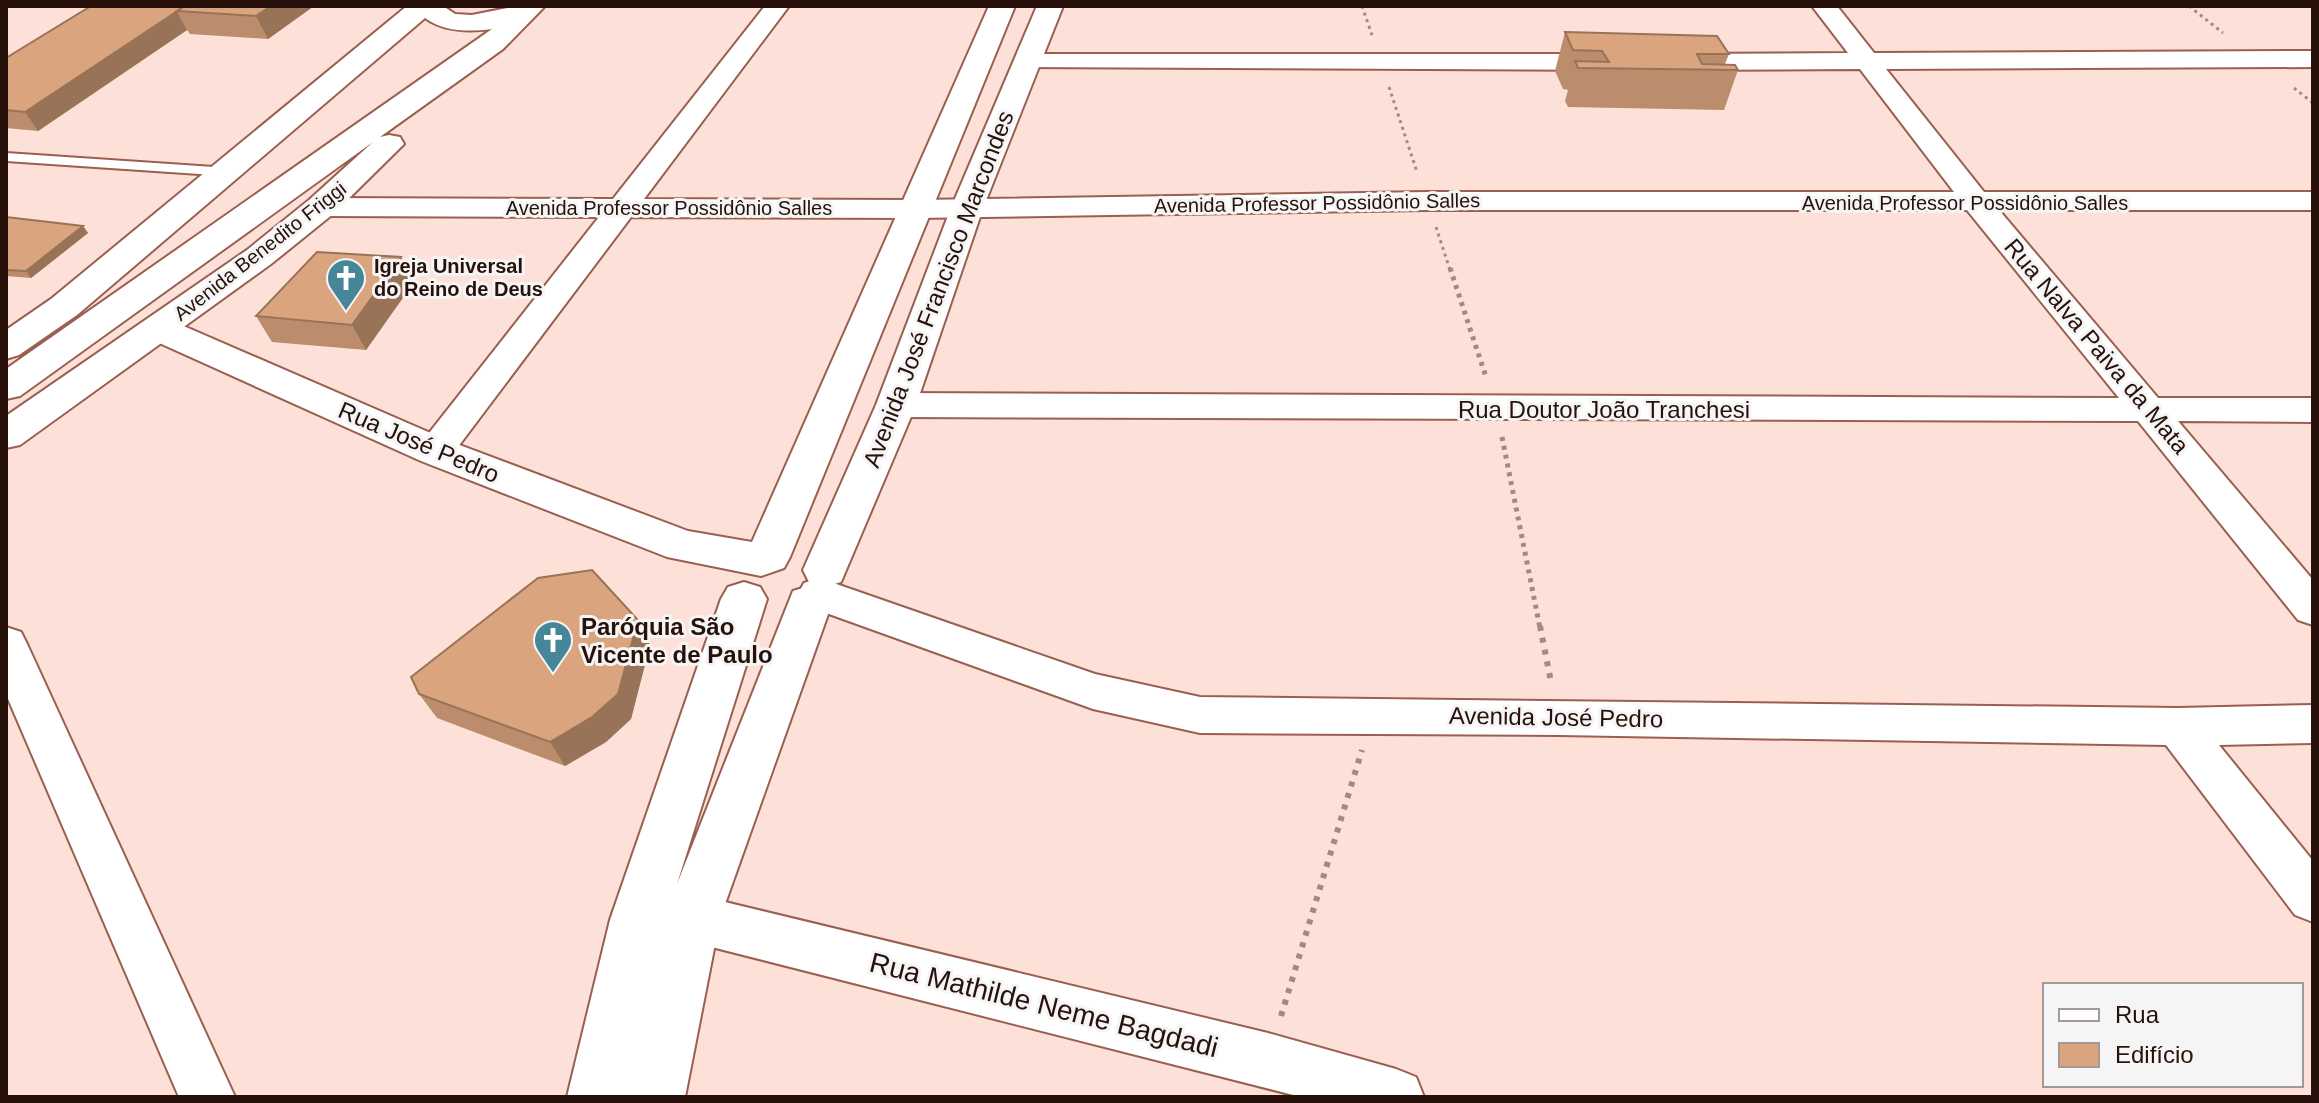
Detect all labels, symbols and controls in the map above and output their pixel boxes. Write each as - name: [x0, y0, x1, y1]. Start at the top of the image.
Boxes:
- street label: Avenida José Francisco Marcondes: [857, 107, 1019, 471]
- street label: Avenida Benedito Friggi: [170, 177, 350, 325]
- street label: Avenida Professor Possidônio Salles: [1154, 189, 1480, 217]
- street label: Avenida Professor Possidônio Salles: [1802, 192, 2128, 214]
- street label: Avenida Professor Possidônio Salles: [506, 197, 832, 219]
- street label: Rua Nalva Paiva da Mata: [1999, 233, 2195, 459]
- place label: Igreja Universal do Reino de Deus: [374, 255, 543, 300]
- church icon: Igreja Universal do Reino de Deus: [325, 257, 367, 312]
- street label: Rua José Pedro: [335, 396, 503, 488]
- street label: Rua Doutor João Tranchesi: [1458, 396, 1750, 423]
- place label: Paróquia São Vicente de Paulo: [581, 613, 773, 668]
- church icon: Paróquia São Vicente de Paulo: [532, 619, 574, 674]
- street label: Avenida José Pedro: [1449, 702, 1663, 732]
- street label: Rua Mathilde Neme Bagdadi: [867, 947, 1221, 1063]
- legend: [2043, 983, 2303, 1087]
- text: Rua: [2115, 1001, 2160, 1028]
- text: Edifício: [2115, 1041, 2194, 1068]

